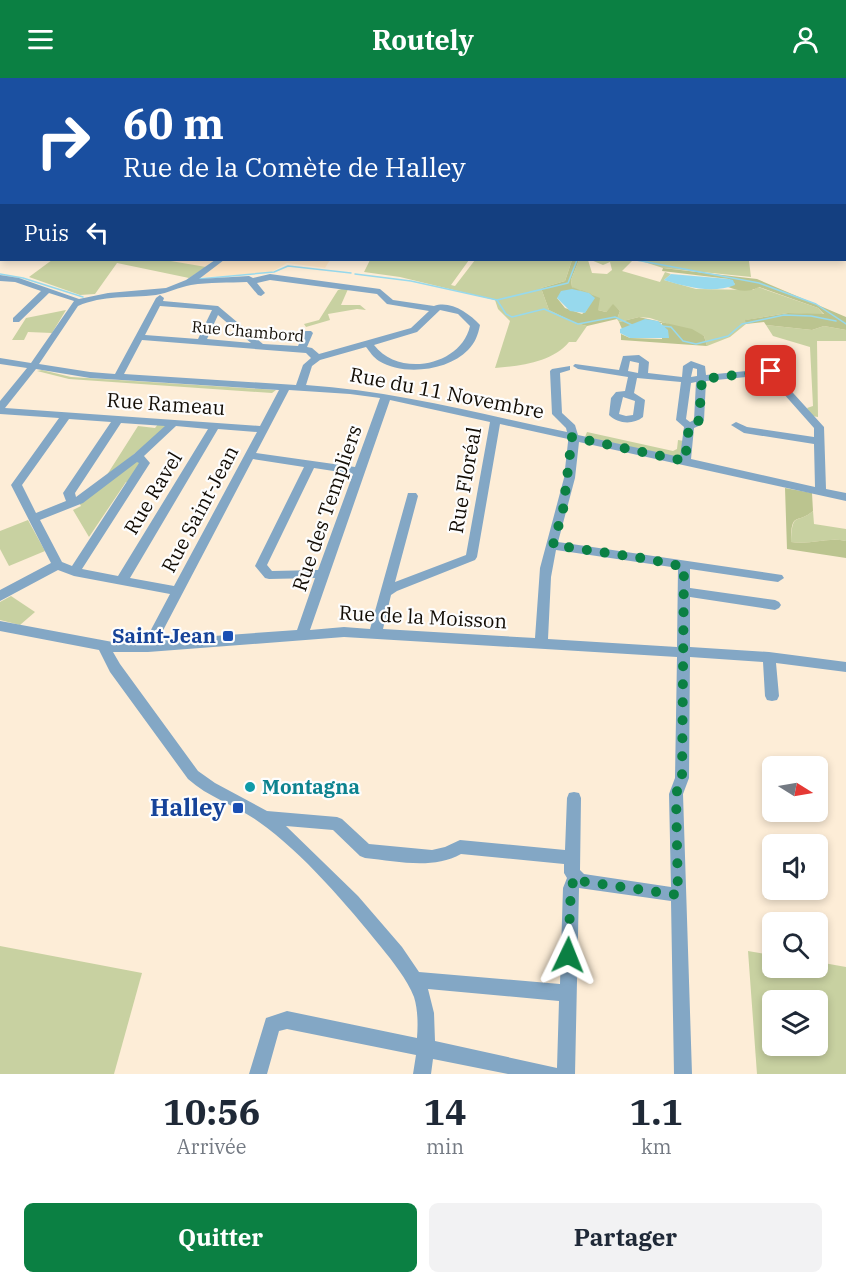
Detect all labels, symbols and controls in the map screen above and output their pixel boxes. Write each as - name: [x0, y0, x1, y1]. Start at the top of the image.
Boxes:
- text: Routely: [372, 22, 474, 57]
- icon: menu: [24, 23, 57, 56]
- icon: person: [789, 23, 822, 56]
- text: 60 m: [123, 96, 224, 151]
- icon: right: [24, 102, 102, 180]
- text: Rue de la Comète de Halley: [123, 149, 466, 184]
- icon: left: [81, 216, 114, 249]
- text: Puis: [24, 218, 69, 247]
- street label: Rue Chambord: [191, 316, 305, 346]
- pin: [745, 345, 796, 396]
- icon: arrive: [754, 354, 787, 387]
- street label: Rue du 11 Novembre: [348, 360, 546, 425]
- street label: Rue Rameau: [106, 386, 226, 421]
- street label: Rue des Templiers: [285, 421, 368, 595]
- street label: Rue Floréal: [442, 425, 487, 535]
- street label: Rue Saint-Jean: [155, 440, 244, 577]
- street label: Rue Ravel: [117, 446, 188, 539]
- street label: Rue de la Moisson: [338, 599, 508, 634]
- place label: Saint-Jean: [112, 622, 216, 649]
- marker: Saint-Jean: [221, 629, 235, 643]
- north arrow: [762, 756, 828, 822]
- map controls: [762, 756, 828, 1056]
- place label: Montagna: [262, 773, 360, 800]
- marker: Montagna: [243, 780, 257, 794]
- place label: Halley: [150, 791, 226, 823]
- marker: Halley: [231, 801, 245, 815]
- button: sound: [762, 834, 828, 900]
- button: search: [762, 912, 828, 978]
- position arrow: [536, 923, 600, 987]
- button: layers: [762, 990, 828, 1056]
- text: 10:56: [163, 1088, 260, 1135]
- text: 14: [423, 1088, 467, 1135]
- text: 1.1: [630, 1088, 683, 1135]
- text: Arrivée: [177, 1133, 247, 1160]
- text: min: [426, 1133, 464, 1160]
- text: km: [641, 1133, 672, 1160]
- button: Quitter: [24, 1203, 417, 1272]
- button: Partager: [429, 1203, 822, 1272]

